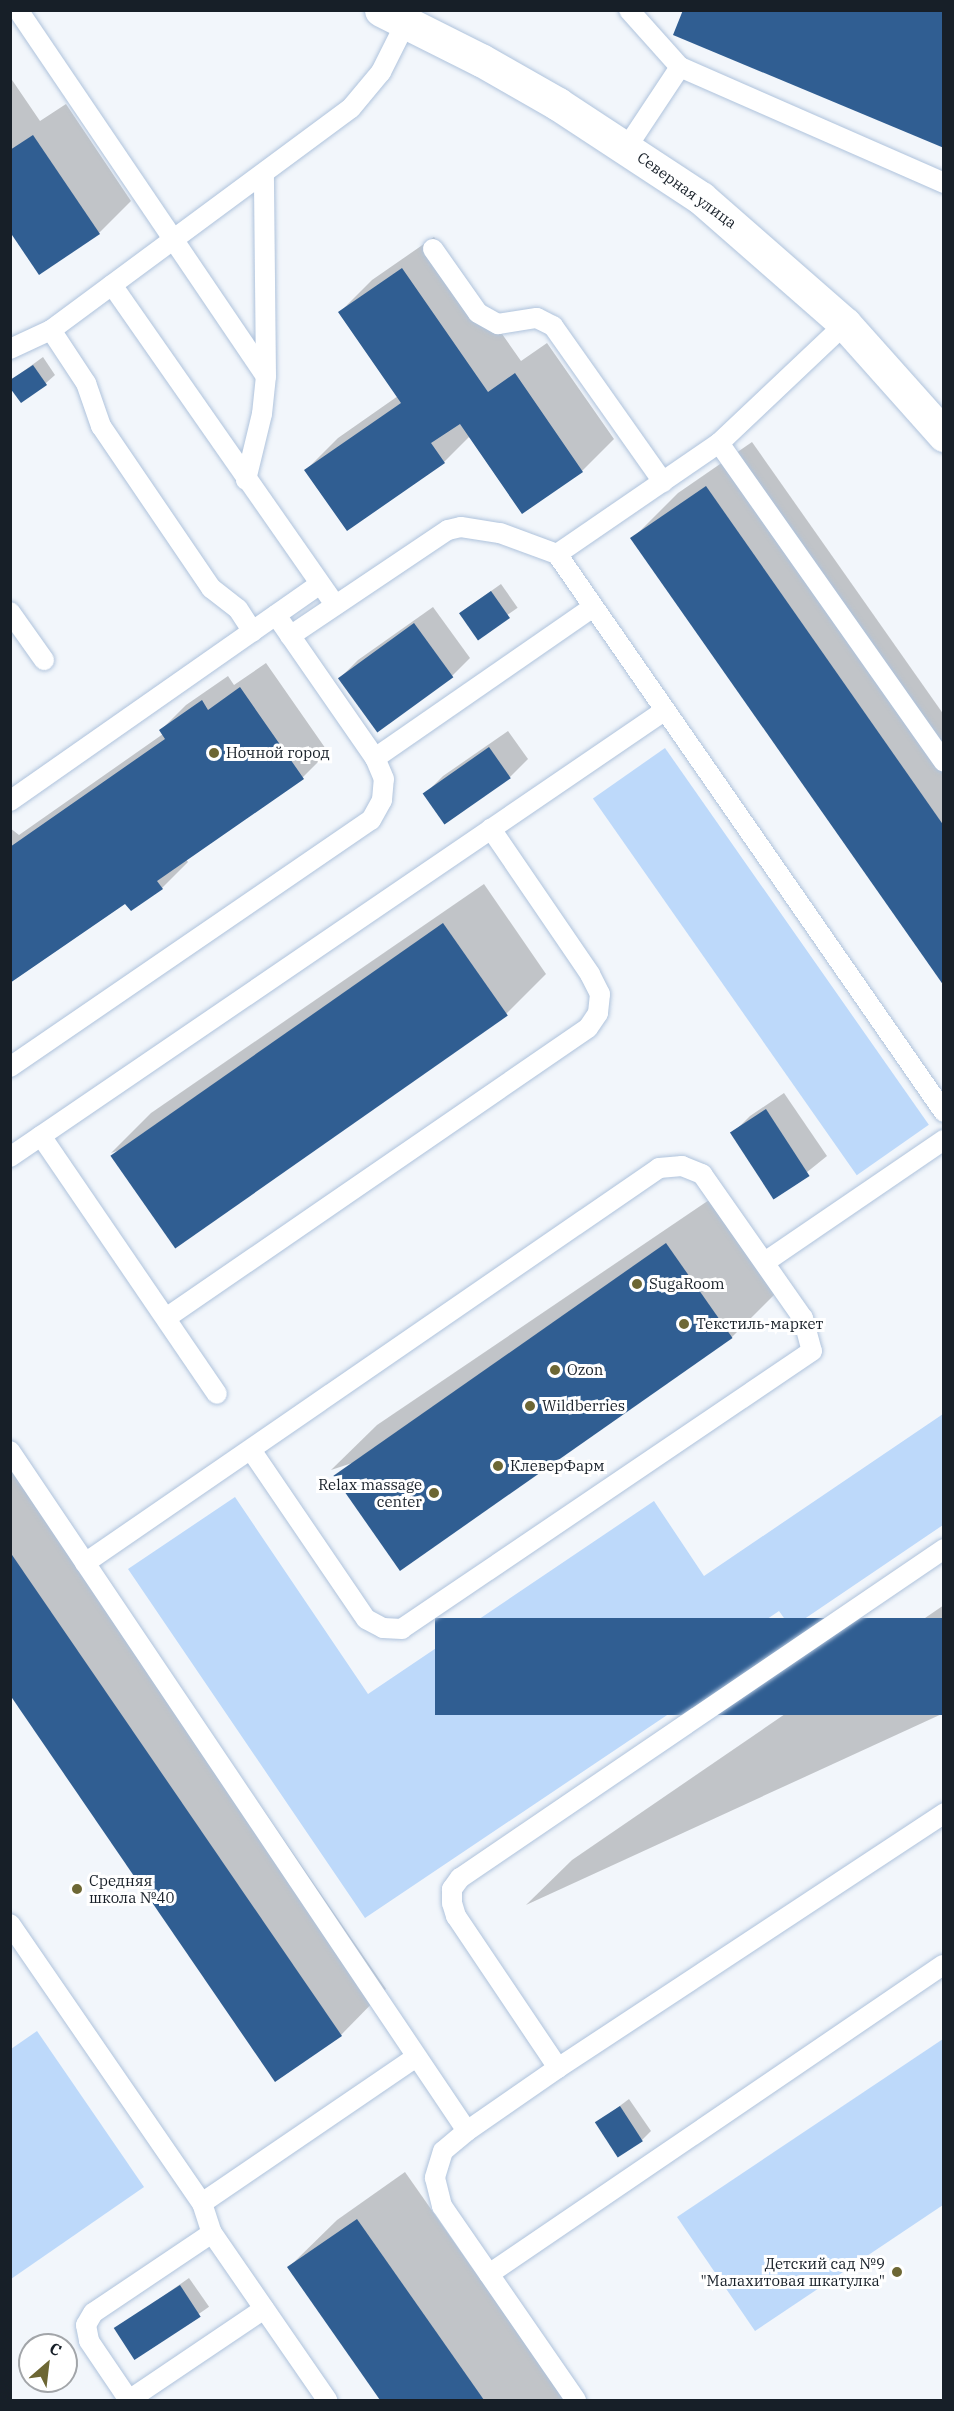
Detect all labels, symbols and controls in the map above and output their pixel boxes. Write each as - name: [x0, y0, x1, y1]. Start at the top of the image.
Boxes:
- street label: Северная улица: [634, 148, 740, 232]
- place label: Ночной город: [226, 744, 330, 762]
- marker: Ночной город: [207, 746, 221, 760]
- place label: SugaRoom: [649, 1275, 725, 1293]
- marker: SugaRoom: [630, 1277, 644, 1291]
- place label: Текстиль-маркет: [696, 1315, 823, 1333]
- marker: Текстиль-маркет: [677, 1317, 691, 1331]
- place label: Ozon: [567, 1361, 603, 1379]
- marker: Ozon: [548, 1363, 562, 1377]
- place label: Wildberries: [542, 1397, 625, 1415]
- marker: Wildberries: [523, 1399, 537, 1413]
- place label: КлеверФарм: [510, 1457, 605, 1475]
- marker: КлеверФарм: [491, 1459, 505, 1473]
- place label: Relax massage center: [318, 1475, 422, 1510]
- marker: Relax massage center: [427, 1486, 441, 1500]
- place label: Средняя школа №40: [89, 1871, 175, 1906]
- marker: Средняя школа №40: [70, 1882, 84, 1896]
- place label: Детский сад №9 "Малахитовая шкатулка": [700, 2254, 885, 2289]
- marker: Детский сад №9 "Малахитовая шкатулка": [890, 2265, 904, 2279]
- north arrow: [18, 2333, 78, 2393]
- text: С: [46, 2338, 65, 2360]

